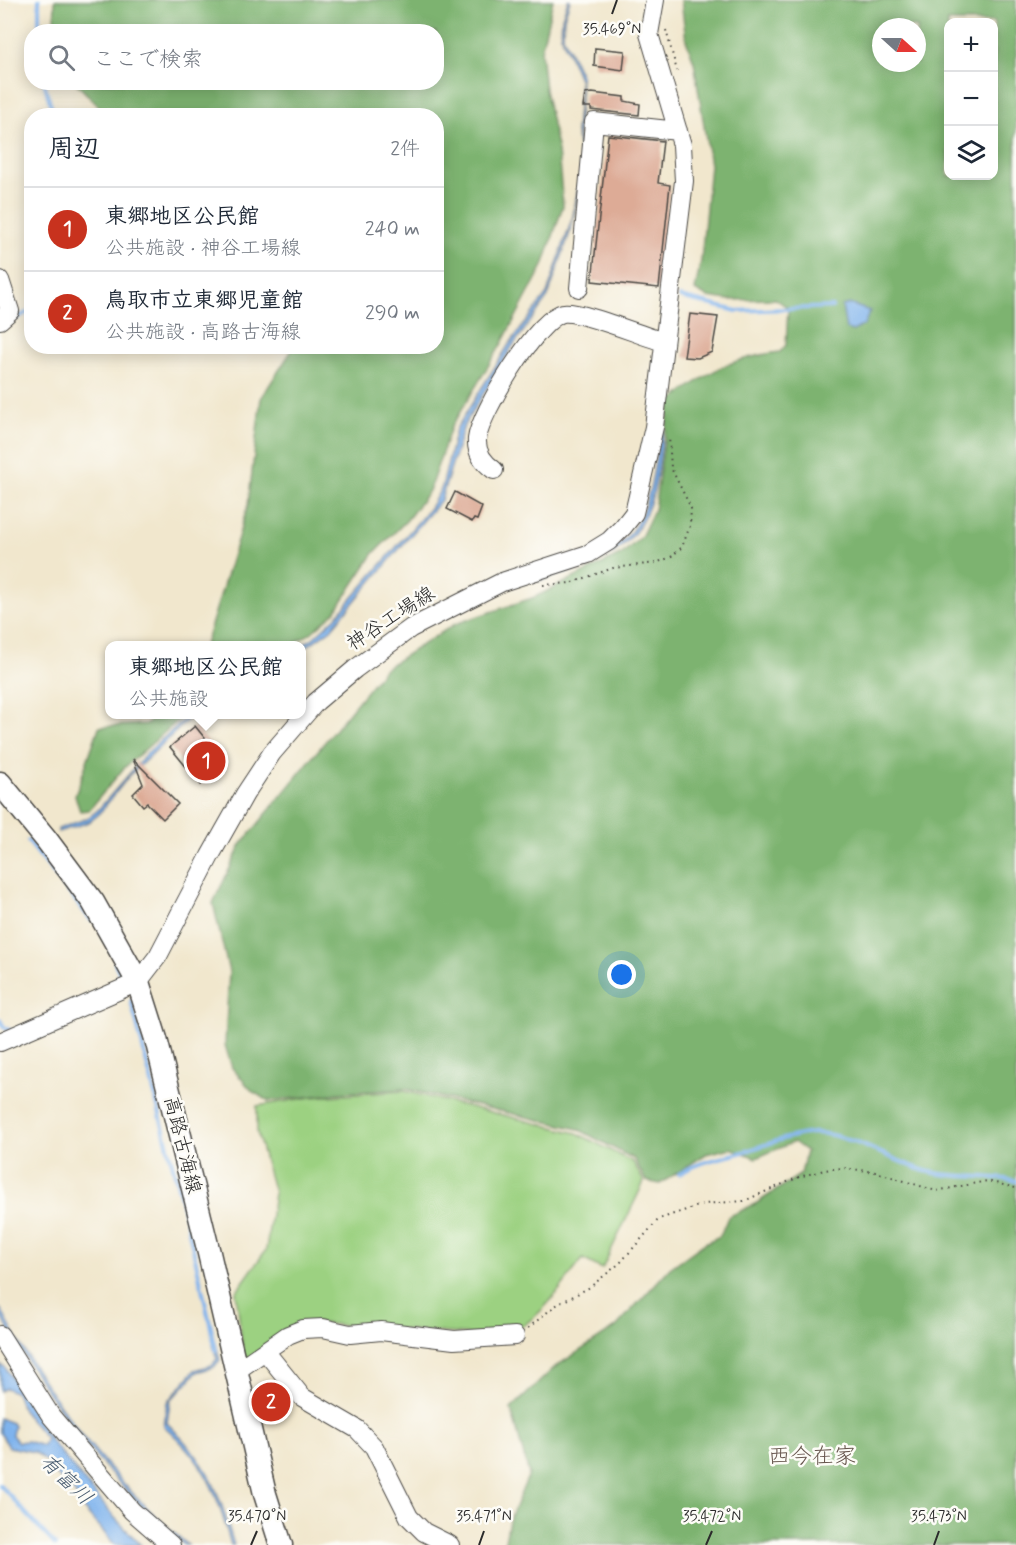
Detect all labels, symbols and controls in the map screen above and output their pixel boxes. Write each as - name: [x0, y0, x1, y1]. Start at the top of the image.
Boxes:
- north arrow: [872, 18, 926, 72]
- map controls: [944, 18, 998, 180]
- button: +: [944, 18, 998, 72]
- text: 35.469°N: [583, 20, 641, 40]
- search box: [24, 24, 444, 90]
- icon: search: [45, 41, 78, 74]
- text: ここで検索: [93, 46, 203, 74]
- button: −: [944, 72, 998, 126]
- button: layers: [944, 126, 998, 180]
- text: 周辺: [48, 133, 100, 167]
- text: 2件: [390, 136, 420, 163]
- text: 東郷地区公民館: [105, 203, 259, 231]
- text: 1: [63, 216, 72, 243]
- text: 240 m: [365, 216, 420, 243]
- text: 公共施設 · 神谷工場線: [105, 235, 300, 262]
- text: 鳥取市立東郷児童館: [105, 287, 303, 315]
- text: 2: [63, 300, 72, 327]
- text: 290 m: [365, 300, 420, 327]
- text: 公共施設 · 高路古海線: [105, 319, 300, 346]
- street label: 神谷工場線: [342, 580, 440, 658]
- popup: [105, 641, 306, 719]
- text: 東郷地区公民館: [128, 654, 283, 682]
- text: 公共施設: [128, 686, 208, 713]
- pin: 1: [186, 738, 226, 783]
- your location: [607, 960, 636, 989]
- street label: 高路古海線: [157, 1093, 207, 1197]
- pin: 2: [252, 1380, 290, 1424]
- district label: 西今在家: [768, 1443, 856, 1471]
- water label: 有富川: [34, 1448, 98, 1512]
- text: 35.470°N: [228, 1507, 286, 1527]
- text: 35.471°N: [456, 1507, 512, 1527]
- text: 35.472°N: [683, 1507, 741, 1527]
- text: 35.473°N: [911, 1507, 967, 1527]

